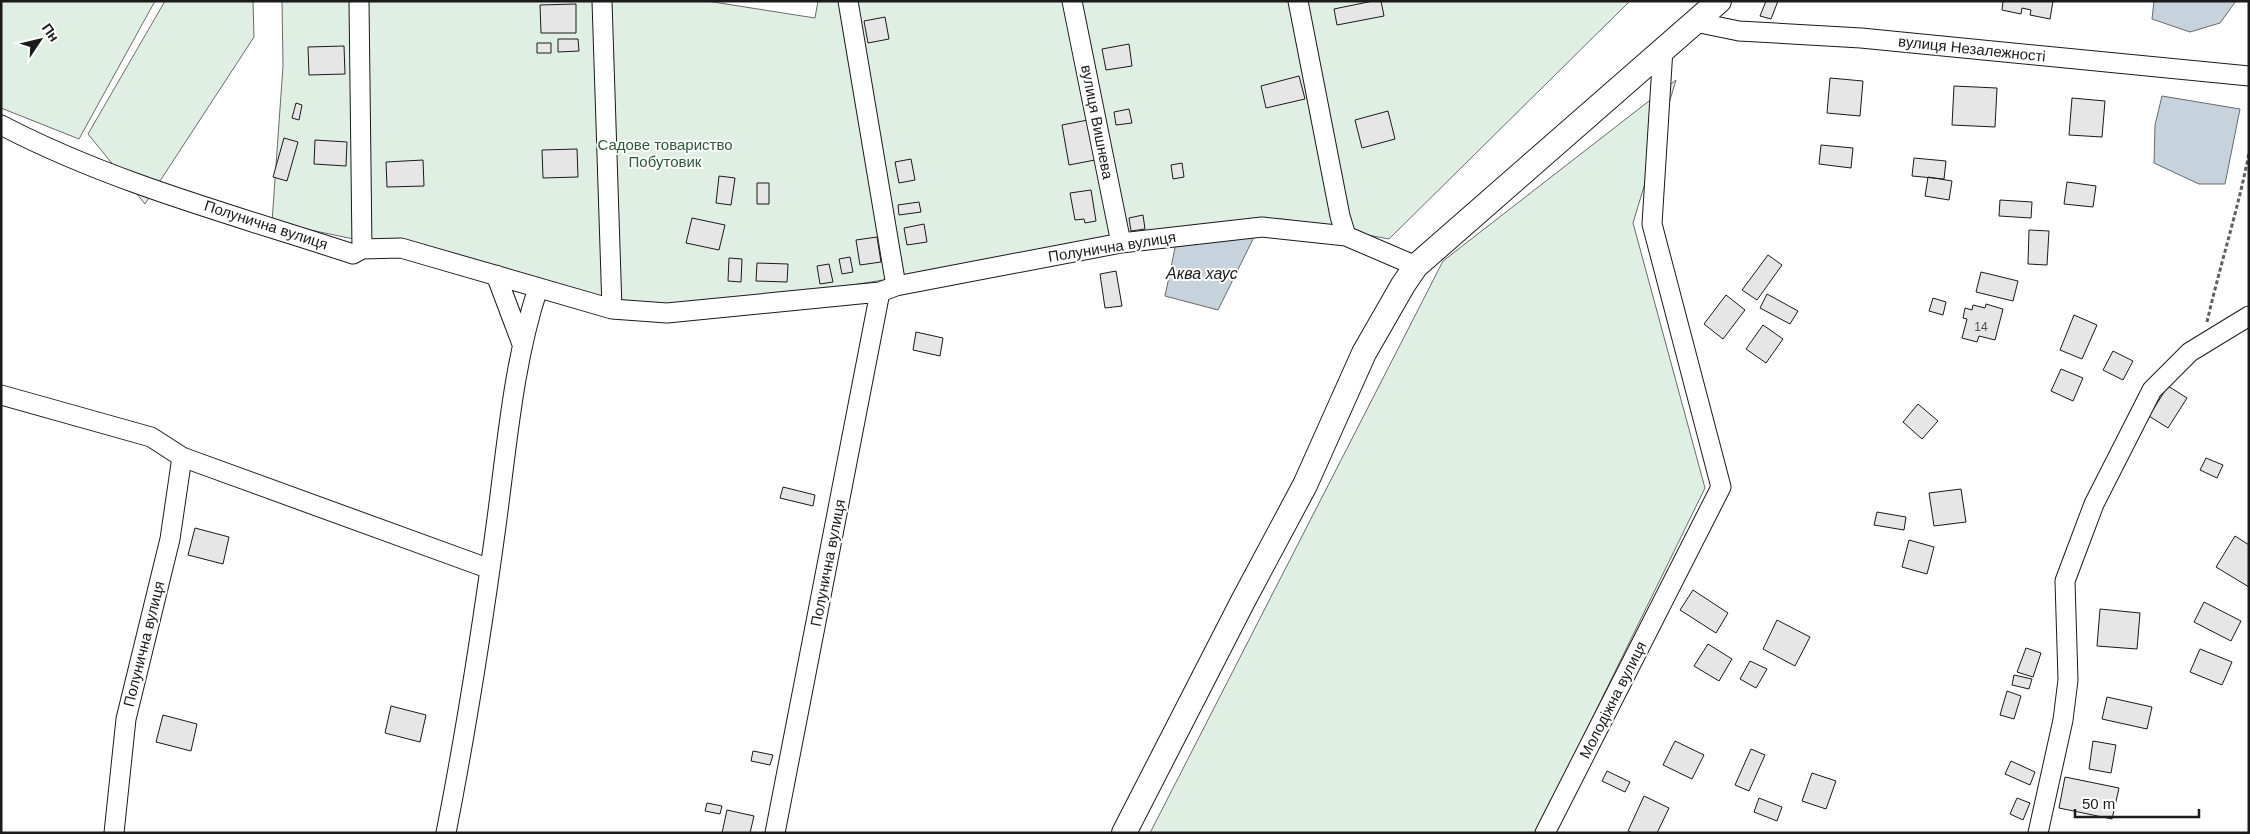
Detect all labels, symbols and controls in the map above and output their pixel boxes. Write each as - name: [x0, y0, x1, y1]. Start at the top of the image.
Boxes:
- north arrow: [15, 15, 65, 65]
- text: Пн: [39, 20, 63, 45]
- street label: вулиця Незалежності: [1897, 32, 2047, 65]
- street label: вулиця Вишнева: [1078, 63, 1117, 181]
- park label: Садове товариство Побутовик: [597, 136, 733, 170]
- street label: Полунична вулиця: [202, 197, 330, 253]
- street label: Полунична вулиця: [1047, 228, 1177, 265]
- water label: Аква хаус: [1165, 265, 1238, 282]
- house number: 14: [1974, 320, 1988, 334]
- street label: Полунична вулиця: [807, 498, 848, 628]
- street label: Полунична вулиця: [120, 579, 167, 709]
- street label: Молодіжна вулиця: [1576, 638, 1649, 761]
- scale bar: [2075, 786, 2199, 818]
- text: 50 m: [2082, 795, 2115, 812]

